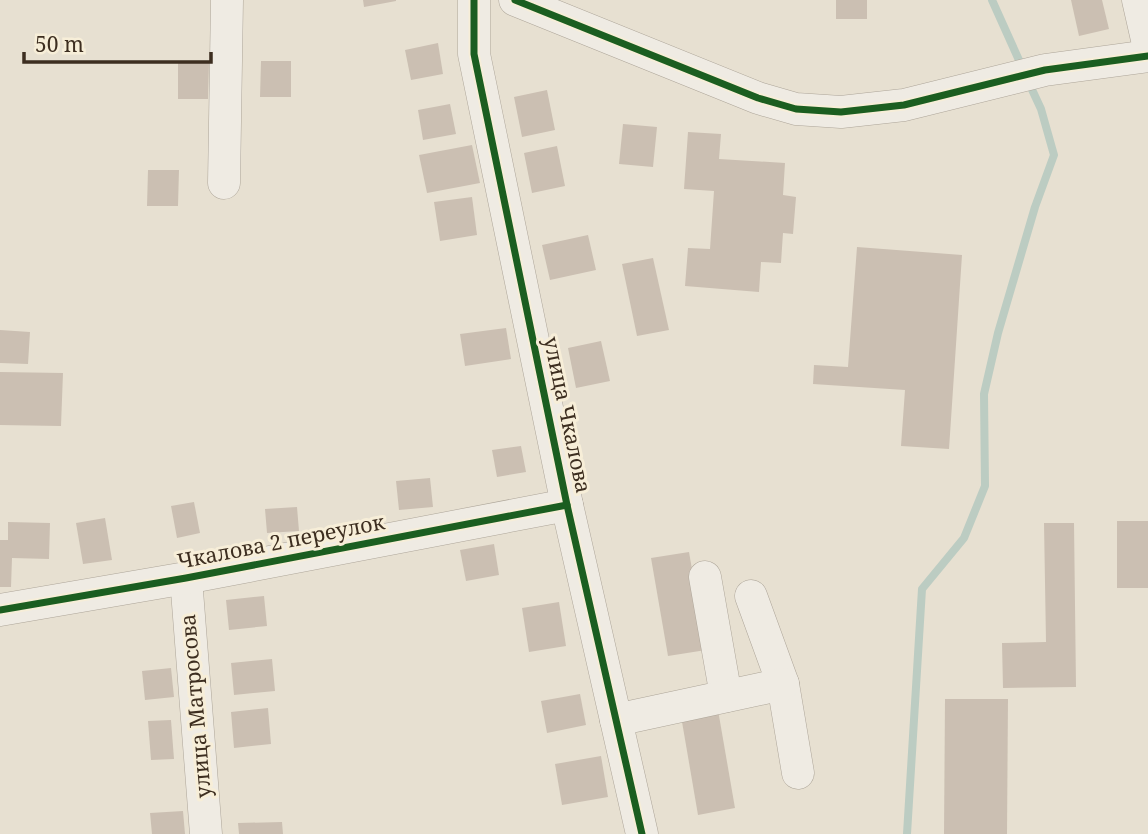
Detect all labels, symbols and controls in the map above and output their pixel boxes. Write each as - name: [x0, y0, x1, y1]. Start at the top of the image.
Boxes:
- scale bar: [24, 21, 212, 65]
- text: 50 m: [35, 30, 84, 58]
- street label: улица Чкалова: [538, 334, 598, 496]
- street label: Чкалова 2 переулок: [175, 507, 387, 575]
- street label: улица Матросова: [173, 613, 217, 799]

